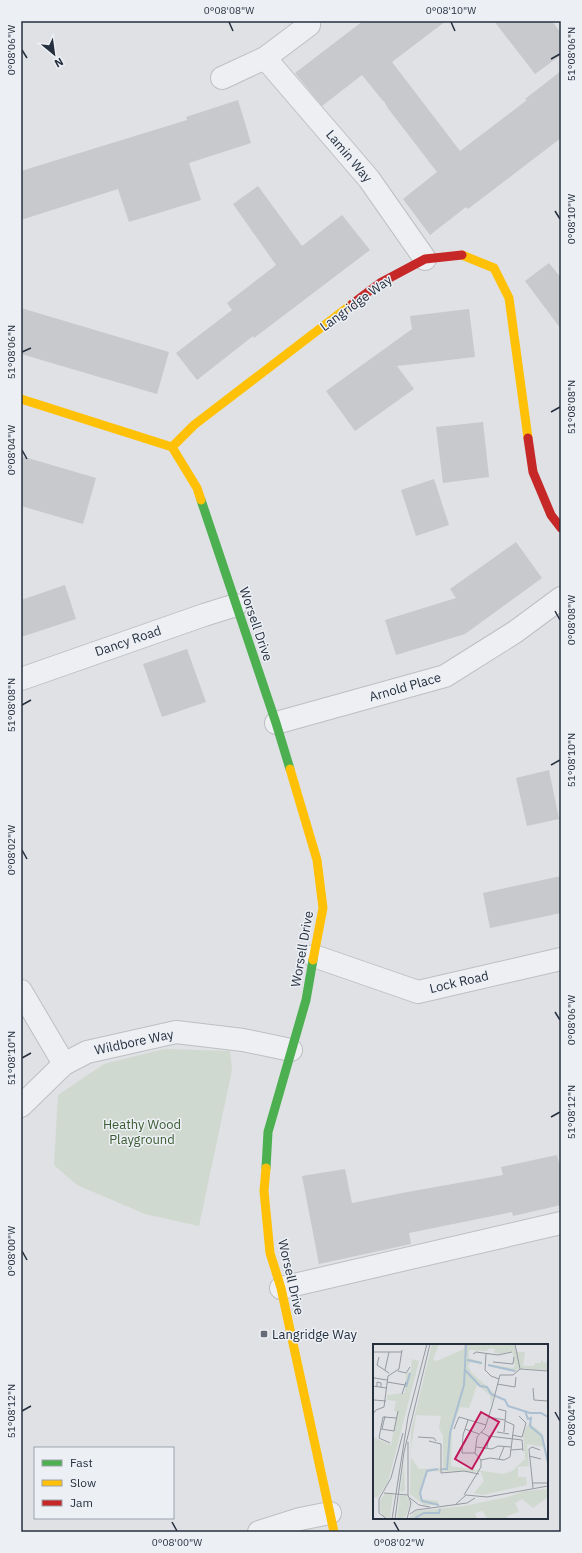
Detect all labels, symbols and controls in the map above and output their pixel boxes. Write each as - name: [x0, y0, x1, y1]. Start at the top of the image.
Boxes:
- text: 0°08'08"W: [204, 4, 254, 17]
- text: 0°08'10"W: [426, 4, 476, 17]
- text: 0°08'06"W: [5, 25, 18, 75]
- text: 51°08'06"N: [565, 27, 578, 81]
- north arrow: [34, 34, 74, 74]
- text: N: [52, 55, 66, 71]
- street label: Lamin Way: [322, 126, 376, 186]
- text: 0°08'10"W: [565, 194, 578, 244]
- street label: Langridge Way: [317, 271, 396, 335]
- text: 51°08'06"N: [5, 325, 18, 379]
- text: 51°08'08"N: [565, 380, 578, 434]
- text: 0°08'04"W: [5, 425, 18, 475]
- street label: Worsell Drive: [235, 585, 277, 663]
- text: 0°08'08"W: [565, 595, 578, 645]
- street label: Dancy Road: [93, 622, 163, 660]
- street label: Arnold Place: [367, 669, 443, 705]
- text: 51°08'08"N: [5, 678, 18, 732]
- text: 51°08'10"N: [565, 733, 578, 787]
- text: 0°08'02"W: [5, 825, 18, 875]
- street label: Worsell Drive: [287, 910, 317, 988]
- street label: Lock Road: [428, 967, 490, 997]
- text: 0°08'06"W: [565, 995, 578, 1045]
- street label: Wildbore Way: [93, 1025, 176, 1059]
- text: 51°08'10"N: [5, 1031, 18, 1085]
- text: 51°08'12"N: [565, 1085, 578, 1139]
- park label: Heathy Wood Playground: [103, 1116, 181, 1148]
- text: 0°08'00"W: [5, 1226, 18, 1276]
- street label: Worsell Drive: [274, 1237, 308, 1317]
- place label: Langridge Way: [272, 1326, 358, 1343]
- marker: Langridge Way: [259, 1329, 269, 1339]
- inset map: [373, 1344, 548, 1519]
- text: 51°08'12"N: [5, 1384, 18, 1438]
- text: 0°08'04"W: [565, 1396, 578, 1446]
- legend: [34, 1447, 174, 1519]
- text: Fast: [70, 1455, 93, 1470]
- text: Slow: [70, 1475, 96, 1490]
- text: Jam: [70, 1495, 93, 1510]
- text: 0°08'00"W: [152, 1536, 202, 1549]
- text: 0°08'02"W: [374, 1536, 424, 1549]

